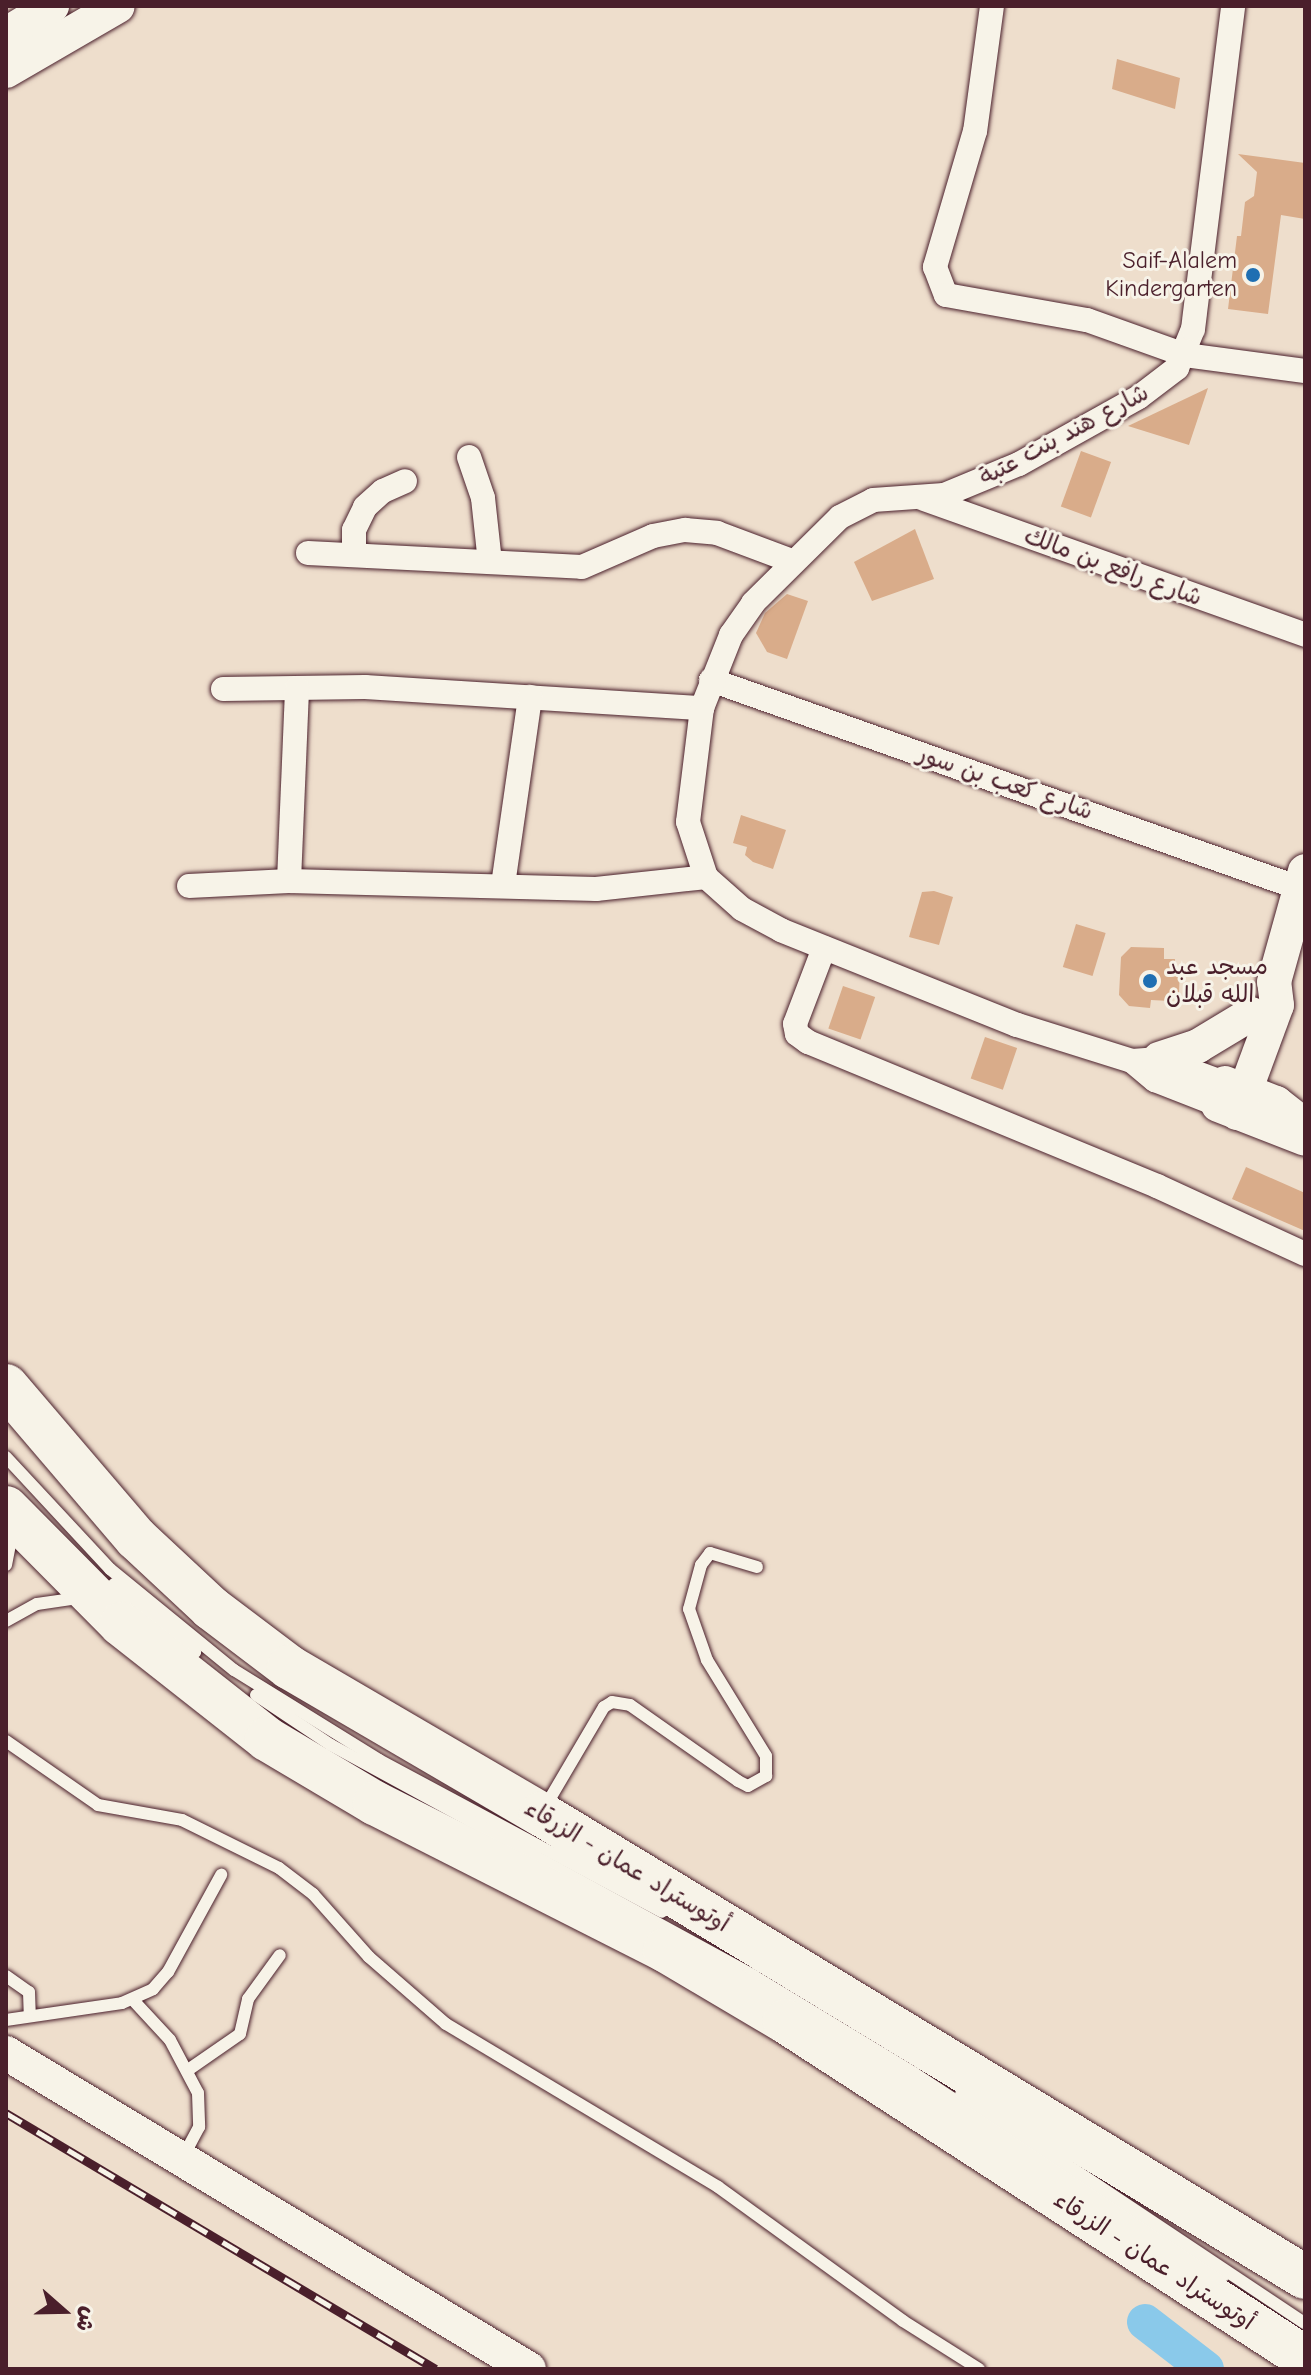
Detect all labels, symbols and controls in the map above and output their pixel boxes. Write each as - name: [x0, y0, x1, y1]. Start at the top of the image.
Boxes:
- place label: Saif-Alalem Kindergarten: [1105, 247, 1237, 303]
- marker: Saif-Alalem Kindergarten: [1244, 266, 1262, 284]
- street label: شارع هند بنت عتبة: [974, 378, 1154, 492]
- street label: شارع رافع بن مالك: [1020, 521, 1206, 613]
- street label: شارع كعب بن سور: [914, 740, 1096, 826]
- place label: مسجد عبد الله قبلان: [1166, 953, 1268, 1009]
- marker: مسجد عبد الله قبلان: [1141, 972, 1159, 990]
- street label: أوتوستراد عمان - الزرقاء: [519, 1793, 735, 1939]
- street label: أوتوستراد عمان - الزرقاء: [1048, 2185, 1260, 2337]
- north arrow: [24, 2271, 104, 2351]
- text: ش: [70, 2303, 103, 2335]

